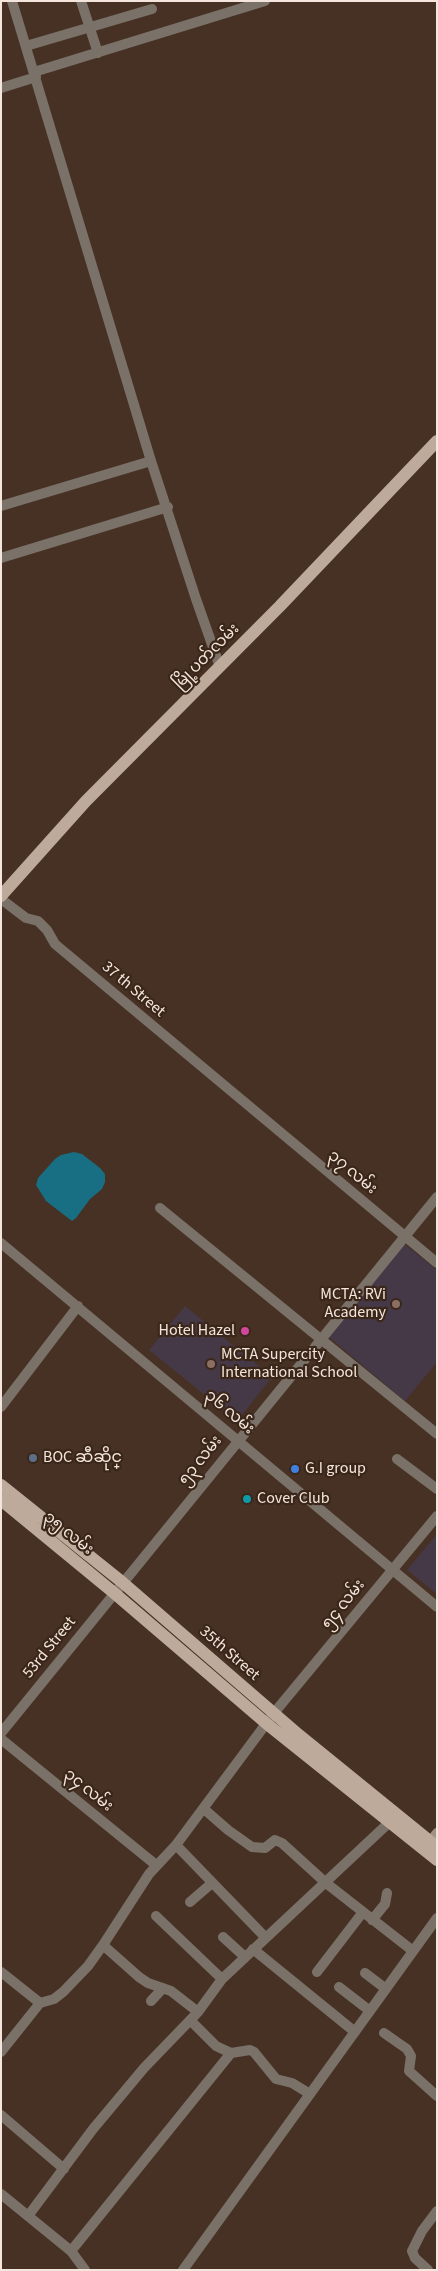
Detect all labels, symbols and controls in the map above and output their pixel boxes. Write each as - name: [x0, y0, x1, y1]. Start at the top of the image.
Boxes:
- street label: မြို့ပတ်လမ်း: [170, 620, 244, 694]
- street label: 37 th Street: [98, 958, 168, 1022]
- street label: ၃၇ လမ်း: [324, 1147, 380, 1199]
- place label: MCTA: RVi Academy: [320, 1285, 386, 1323]
- marker: MCTA: RVi Academy: [390, 1298, 402, 1310]
- place label: Hotel Hazel: [159, 1321, 235, 1341]
- marker: Hotel Hazel: [239, 1325, 251, 1337]
- place label: MCTA Supercity International School: [221, 1345, 357, 1383]
- marker: MCTA Supercity International School: [205, 1358, 217, 1370]
- street label: ၃၆ လမ်း: [200, 1387, 258, 1439]
- street label: ၅၃ လမ်း: [175, 1432, 227, 1490]
- place label: BOC ဆီဆိုင္: [43, 1448, 122, 1468]
- marker: BOC ဆီဆိုင္: [27, 1452, 39, 1464]
- place label: G.I group: [305, 1459, 366, 1479]
- marker: G.I group: [289, 1463, 301, 1475]
- place label: Cover Club: [257, 1489, 330, 1509]
- marker: Cover Club: [241, 1493, 253, 1505]
- street label: ၃၅ လမ်း: [39, 1508, 97, 1560]
- street label: ၅၄ လမ်း: [318, 1576, 370, 1634]
- street label: 53rd Street: [19, 1613, 81, 1683]
- street label: 35th Street: [195, 1623, 263, 1685]
- street label: ၃၄ လမ်း: [60, 1765, 116, 1817]

